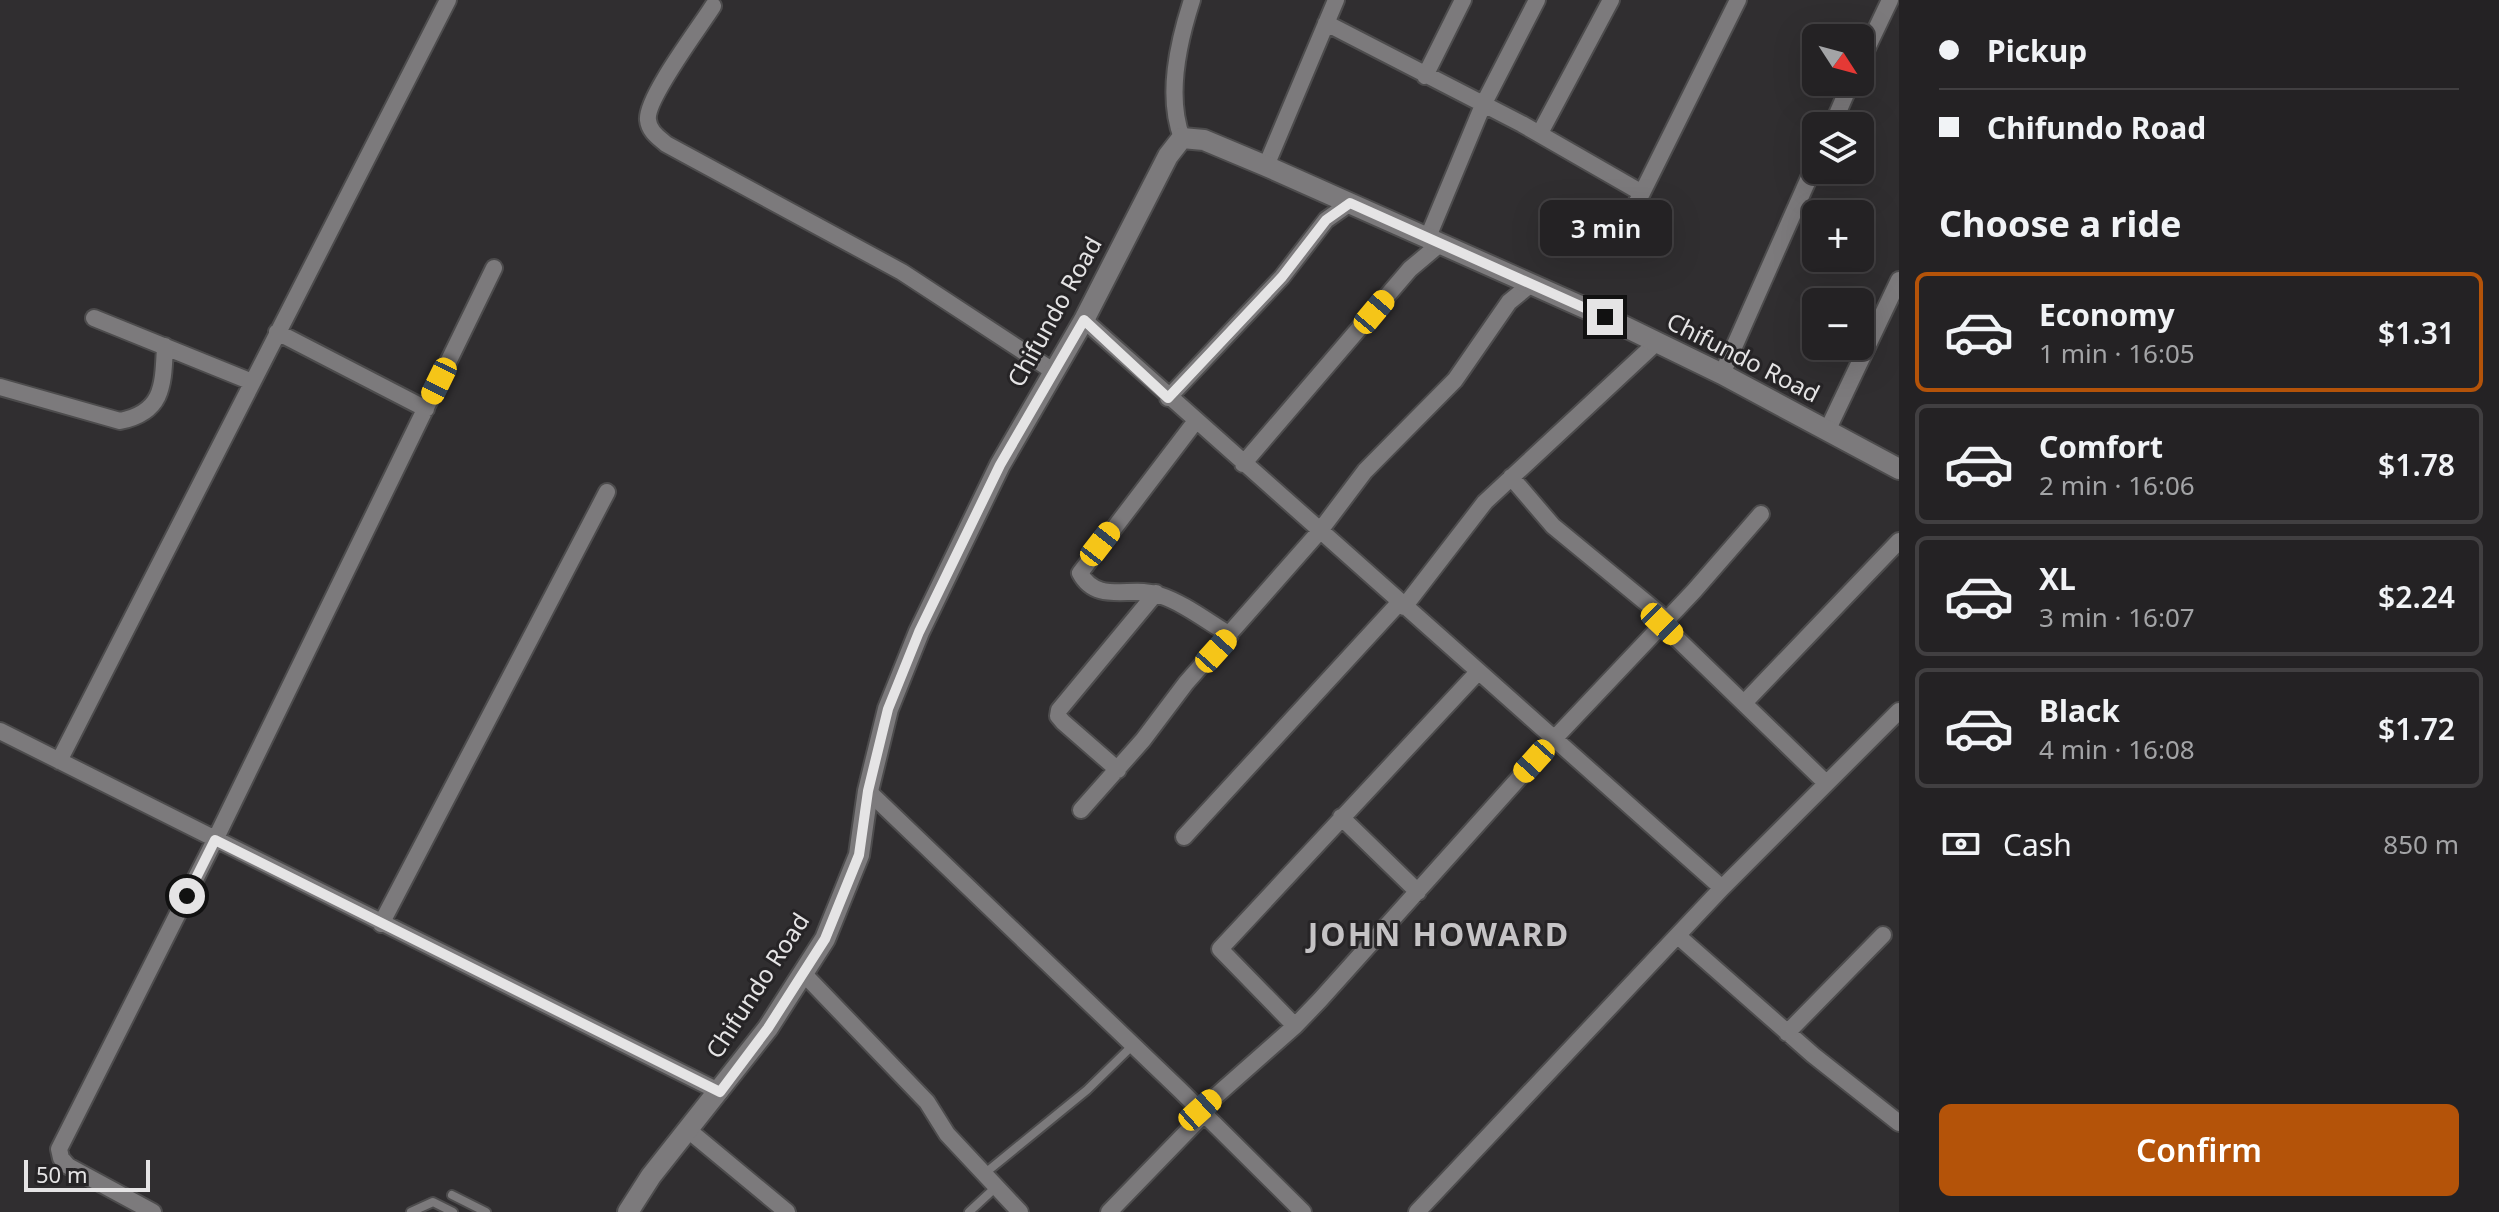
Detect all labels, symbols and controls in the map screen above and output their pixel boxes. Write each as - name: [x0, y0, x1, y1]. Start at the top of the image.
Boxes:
- north arrow: [1802, 24, 1874, 96]
- map controls: [1802, 24, 1874, 360]
- text: Pickup: [1987, 30, 2087, 71]
- text: Chifundo Road: [1987, 107, 2206, 148]
- button: layers: [1802, 112, 1874, 184]
- text: Choose a ride: [1939, 199, 2181, 248]
- button: +: [1802, 200, 1874, 272]
- callout: 3 min: [1539, 201, 1671, 257]
- text: 3 min: [1571, 210, 1641, 246]
- street label: Chifundo Road: [999, 230, 1109, 392]
- car: [1349, 286, 1399, 338]
- button: −: [1802, 288, 1874, 360]
- text: Economy: [2039, 294, 2175, 335]
- icon: car: [1943, 296, 2015, 368]
- route end: [1587, 299, 1623, 335]
- street label: Chifundo Road: [1662, 304, 1826, 409]
- text: $1.31: [2378, 312, 2455, 353]
- text: 1 min · 16:05: [2039, 335, 2195, 371]
- car: [418, 354, 460, 408]
- text: Comfort: [2039, 426, 2163, 467]
- icon: car: [1943, 428, 2015, 500]
- text: $1.78: [2378, 444, 2455, 485]
- text: 2 min · 16:06: [2039, 467, 2195, 503]
- car: [1076, 518, 1124, 570]
- text: XL: [2039, 558, 2076, 599]
- icon: car: [1943, 560, 2015, 632]
- text: $2.24: [2378, 576, 2455, 617]
- car: [1636, 599, 1688, 649]
- text: 3 min · 16:07: [2039, 599, 2195, 635]
- car: [1191, 625, 1241, 677]
- text: Black: [2039, 690, 2120, 731]
- icon: car: [1943, 692, 2015, 764]
- text: $1.72: [2378, 708, 2455, 749]
- text: 4 min · 16:08: [2039, 731, 2195, 767]
- car: [1509, 735, 1559, 787]
- icon: cash: [1939, 822, 1983, 866]
- text: Cash: [2003, 824, 2072, 865]
- text: 850 m: [2383, 826, 2459, 862]
- route start: [169, 878, 205, 914]
- street label: Chifundo Road: [697, 906, 816, 1064]
- district label: JOHN HOWARD: [1305, 912, 1570, 955]
- car: [1174, 1085, 1226, 1135]
- button: Confirm: [1939, 1104, 2459, 1196]
- scale bar: [24, 1156, 150, 1192]
- text: 50 m: [36, 1159, 87, 1189]

